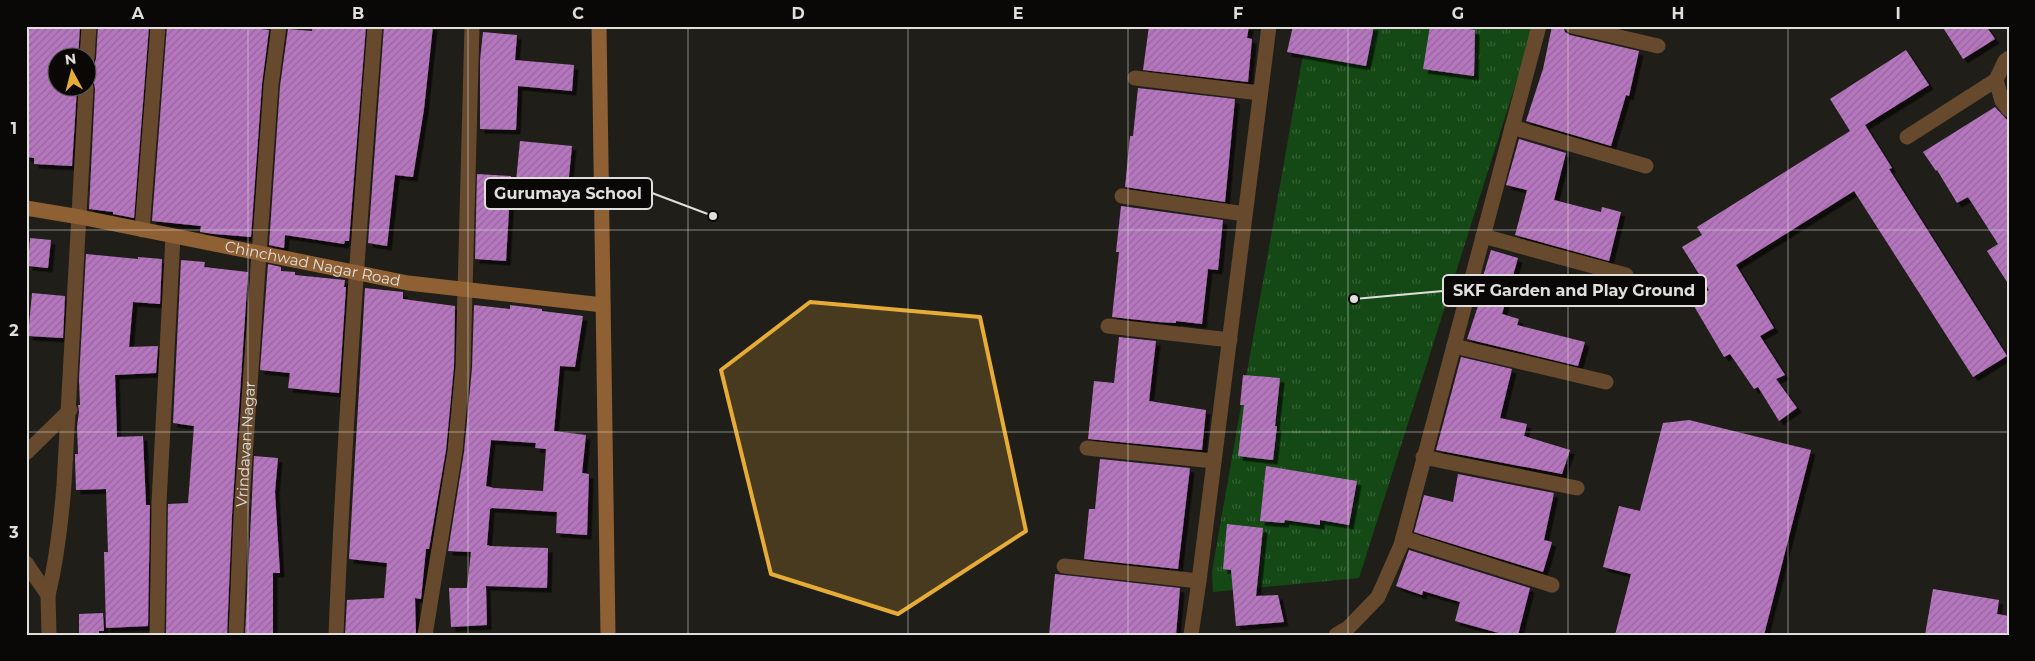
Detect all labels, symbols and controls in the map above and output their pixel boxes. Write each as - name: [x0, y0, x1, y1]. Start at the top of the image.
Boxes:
- text: A: [131, 4, 145, 23]
- text: B: [352, 4, 364, 23]
- text: C: [572, 4, 584, 23]
- text: D: [791, 4, 805, 23]
- text: E: [1013, 4, 1023, 23]
- text: F: [1233, 4, 1243, 23]
- text: G: [1452, 4, 1464, 23]
- text: H: [1672, 4, 1684, 23]
- text: I: [1895, 4, 1901, 23]
- north arrow: [48, 48, 98, 98]
- text: N: [64, 49, 77, 69]
- text: 1: [11, 119, 17, 138]
- callout: Gurumaya School: [485, 178, 652, 209]
- text: Gurumaya School: [494, 184, 642, 203]
- street label: Chinchwad Nagar Road: [223, 236, 402, 290]
- callout: SKF Garden and Play Ground: [1443, 275, 1706, 306]
- text: SKF Garden and Play Ground: [1453, 281, 1695, 300]
- text: 2: [9, 321, 19, 340]
- street label: Vrindavan Nagar: [232, 381, 259, 508]
- text: 3: [8, 523, 19, 542]

